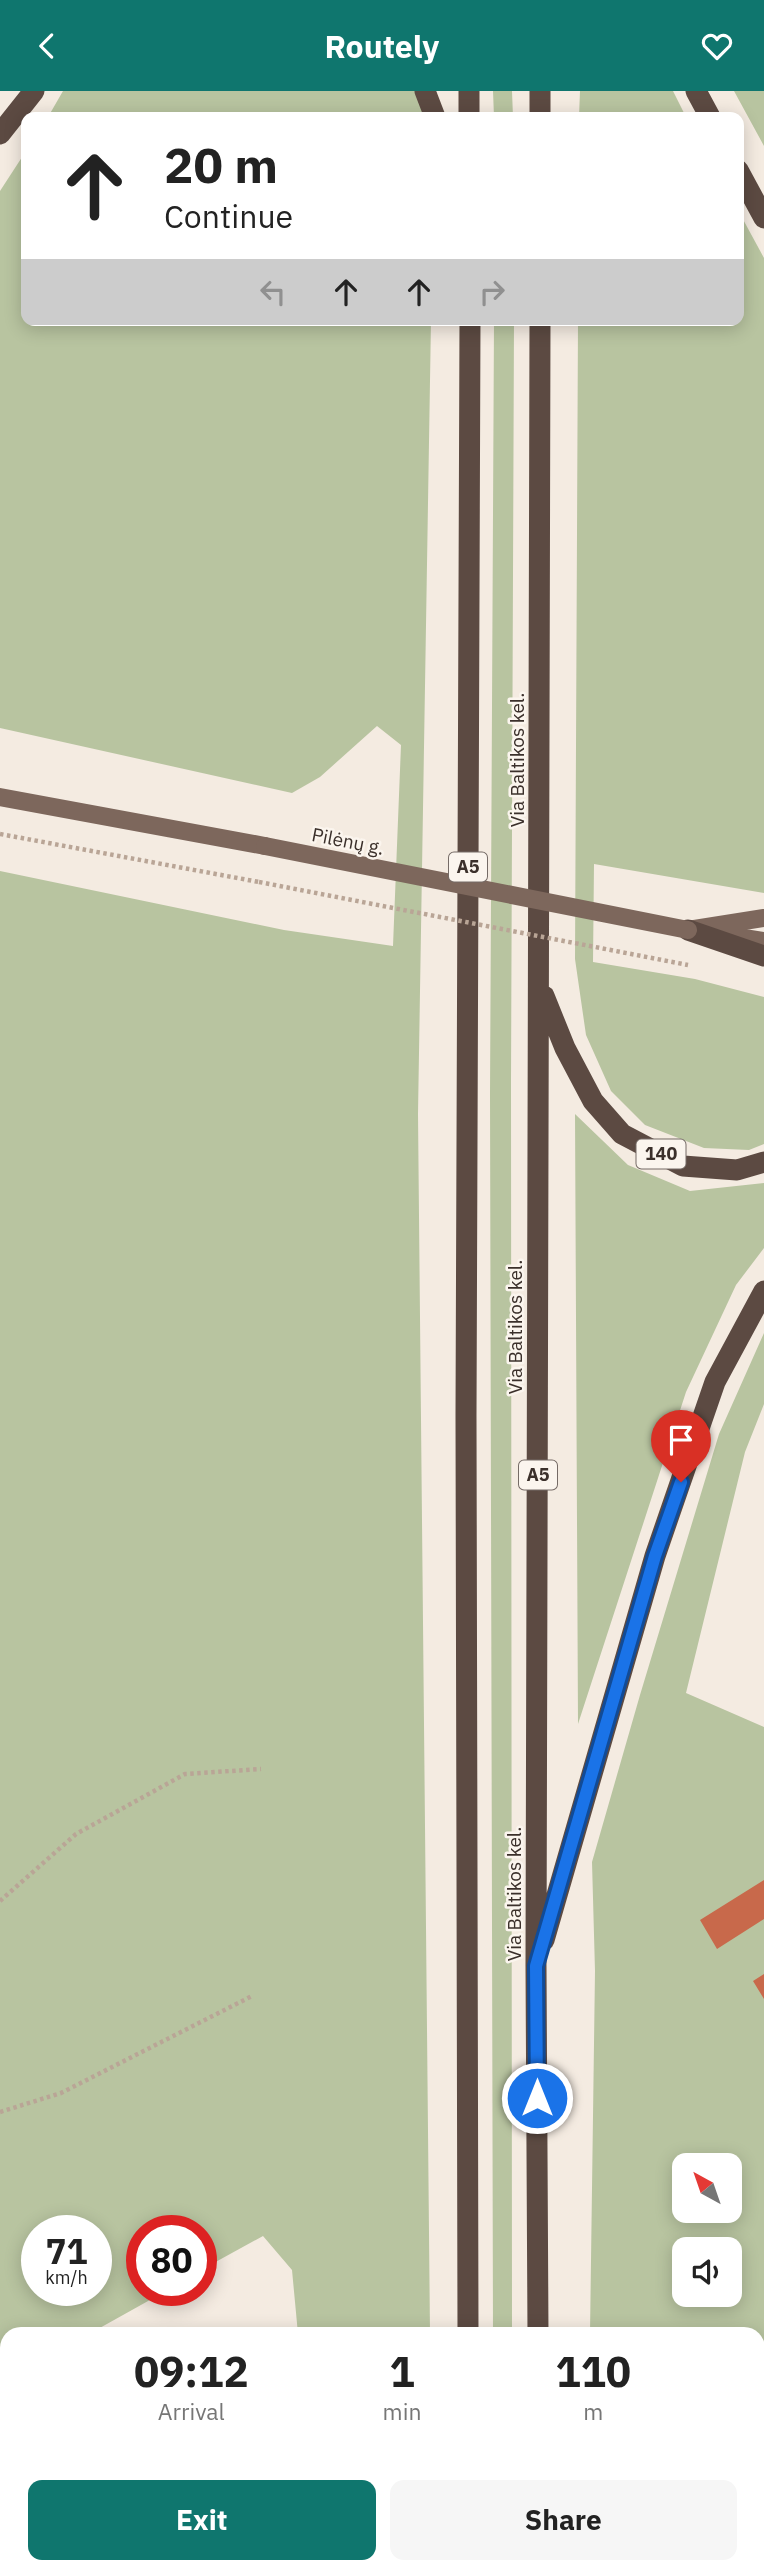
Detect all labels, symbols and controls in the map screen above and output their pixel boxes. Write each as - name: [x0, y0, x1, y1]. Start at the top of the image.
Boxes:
- text: Routely: [325, 25, 439, 67]
- icon: back: [28, 27, 66, 65]
- icon: heart: [698, 27, 736, 65]
- text: 20 m: [164, 133, 278, 196]
- icon: ahead: [49, 140, 140, 231]
- text: Continue: [164, 195, 293, 237]
- icon: left: [254, 273, 292, 311]
- icon: ahead: [327, 273, 365, 311]
- icon: ahead: [400, 273, 438, 311]
- icon: right: [473, 273, 511, 311]
- street label: Via Baltikos kel.: [505, 693, 529, 827]
- street label: Pilėnų g.: [310, 822, 386, 860]
- road number: A5: [449, 853, 487, 881]
- road number: 140: [636, 1139, 686, 1169]
- street label: Via Baltikos kel.: [503, 1260, 527, 1394]
- pin: [651, 1410, 711, 1482]
- icon: arrive: [662, 1421, 700, 1459]
- road number: A5: [519, 1461, 557, 1490]
- street label: Via Baltikos kel.: [502, 1827, 526, 1961]
- position arrow: [500, 2061, 574, 2135]
- north arrow: [672, 2153, 742, 2223]
- map controls: [672, 2153, 742, 2307]
- speed limit sign: 80: [126, 2215, 217, 2306]
- text: 71: [45, 2228, 88, 2274]
- button: sound: [672, 2237, 742, 2307]
- text: km/h: [45, 2266, 88, 2289]
- text: 09:12: [134, 2344, 249, 2399]
- text: 1: [389, 2344, 415, 2399]
- text: 110: [555, 2344, 631, 2399]
- text: Arrival: [158, 2396, 225, 2426]
- text: min: [383, 2396, 421, 2426]
- text: m: [583, 2396, 603, 2426]
- button: Exit: [28, 2480, 376, 2560]
- button: Share: [390, 2480, 737, 2560]

